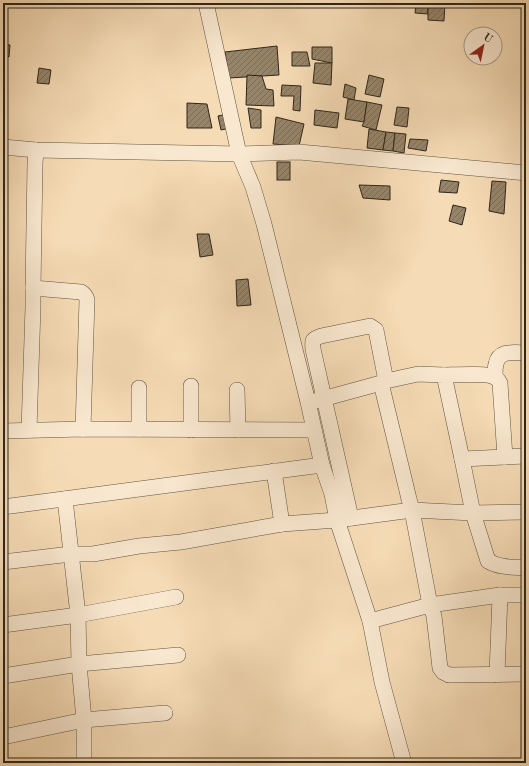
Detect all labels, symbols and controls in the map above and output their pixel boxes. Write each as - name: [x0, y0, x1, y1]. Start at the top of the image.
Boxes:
- north arrow: [463, 26, 503, 66]
- text: U: [481, 32, 495, 46]

